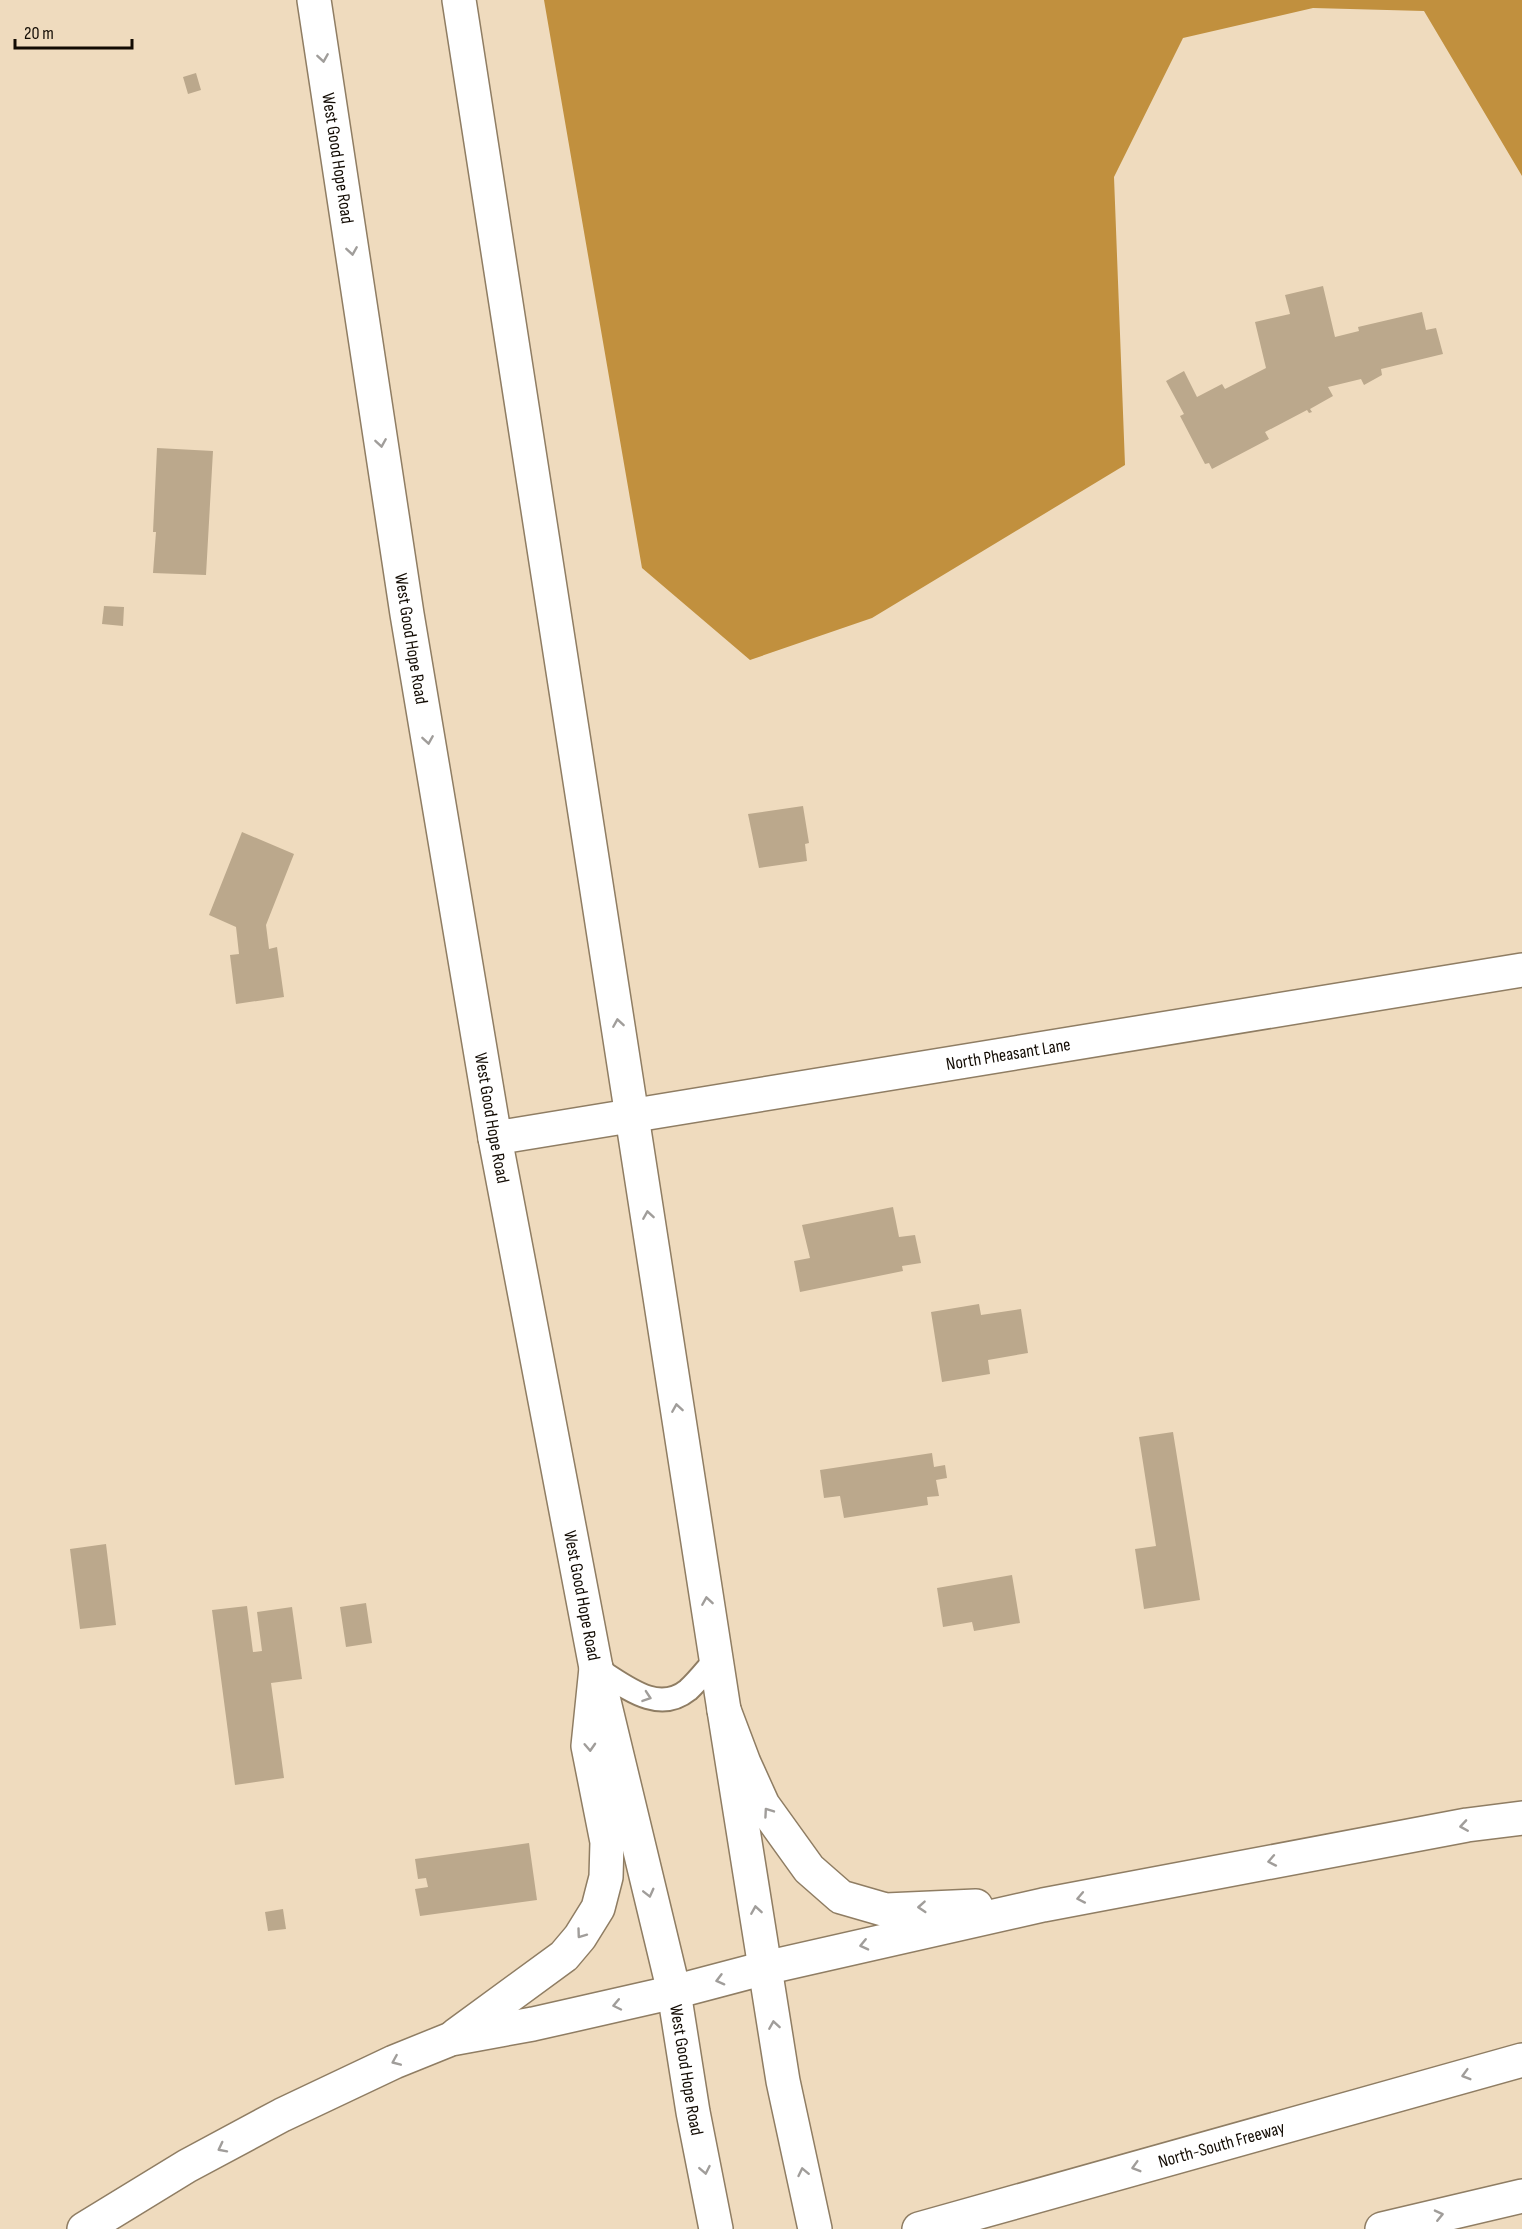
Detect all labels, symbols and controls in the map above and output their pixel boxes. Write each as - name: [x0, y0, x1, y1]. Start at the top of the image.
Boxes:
- scale bar: [15, 12, 132, 50]
- text: 20 m: [24, 23, 54, 44]
- one-way arrow: [316, 53, 328, 62]
- street label: West Good Hope Road: [317, 91, 358, 225]
- one-way arrow: [346, 246, 358, 255]
- one-way arrow: [375, 439, 387, 448]
- street label: West Good Hope Road: [390, 572, 432, 706]
- one-way arrow: [421, 734, 434, 744]
- one-way arrow: [612, 1018, 624, 1027]
- street label: North Pheasant Lane: [944, 1034, 1072, 1075]
- street label: West Good Hope Road: [470, 1051, 513, 1185]
- one-way arrow: [642, 1211, 654, 1220]
- one-way arrow: [672, 1404, 684, 1413]
- street label: West Good Hope Road: [559, 1529, 604, 1662]
- one-way arrow: [701, 1596, 714, 1606]
- one-way arrow: [641, 1689, 652, 1702]
- one-way arrow: [583, 1743, 596, 1752]
- one-way arrow: [764, 1808, 775, 1819]
- one-way arrow: [1459, 1819, 1469, 1831]
- one-way arrow: [1268, 1854, 1278, 1867]
- one-way arrow: [642, 1887, 655, 1897]
- one-way arrow: [1076, 1891, 1085, 1903]
- one-way arrow: [917, 1900, 927, 1913]
- one-way arrow: [750, 1905, 763, 1915]
- one-way arrow: [577, 1928, 588, 1939]
- one-way arrow: [859, 1938, 869, 1951]
- one-way arrow: [715, 1973, 725, 1985]
- one-way arrow: [612, 1998, 622, 2011]
- street label: West Good Hope Road: [665, 2003, 707, 2137]
- one-way arrow: [769, 2020, 781, 2029]
- one-way arrow: [392, 2054, 403, 2066]
- one-way arrow: [1461, 2068, 1472, 2080]
- street label: North-South Freeway: [1156, 2117, 1287, 2172]
- one-way arrow: [217, 2140, 228, 2152]
- one-way arrow: [1131, 2160, 1142, 2172]
- one-way arrow: [698, 2164, 711, 2174]
- one-way arrow: [797, 2167, 810, 2177]
- one-way arrow: [1434, 2210, 1444, 2223]

